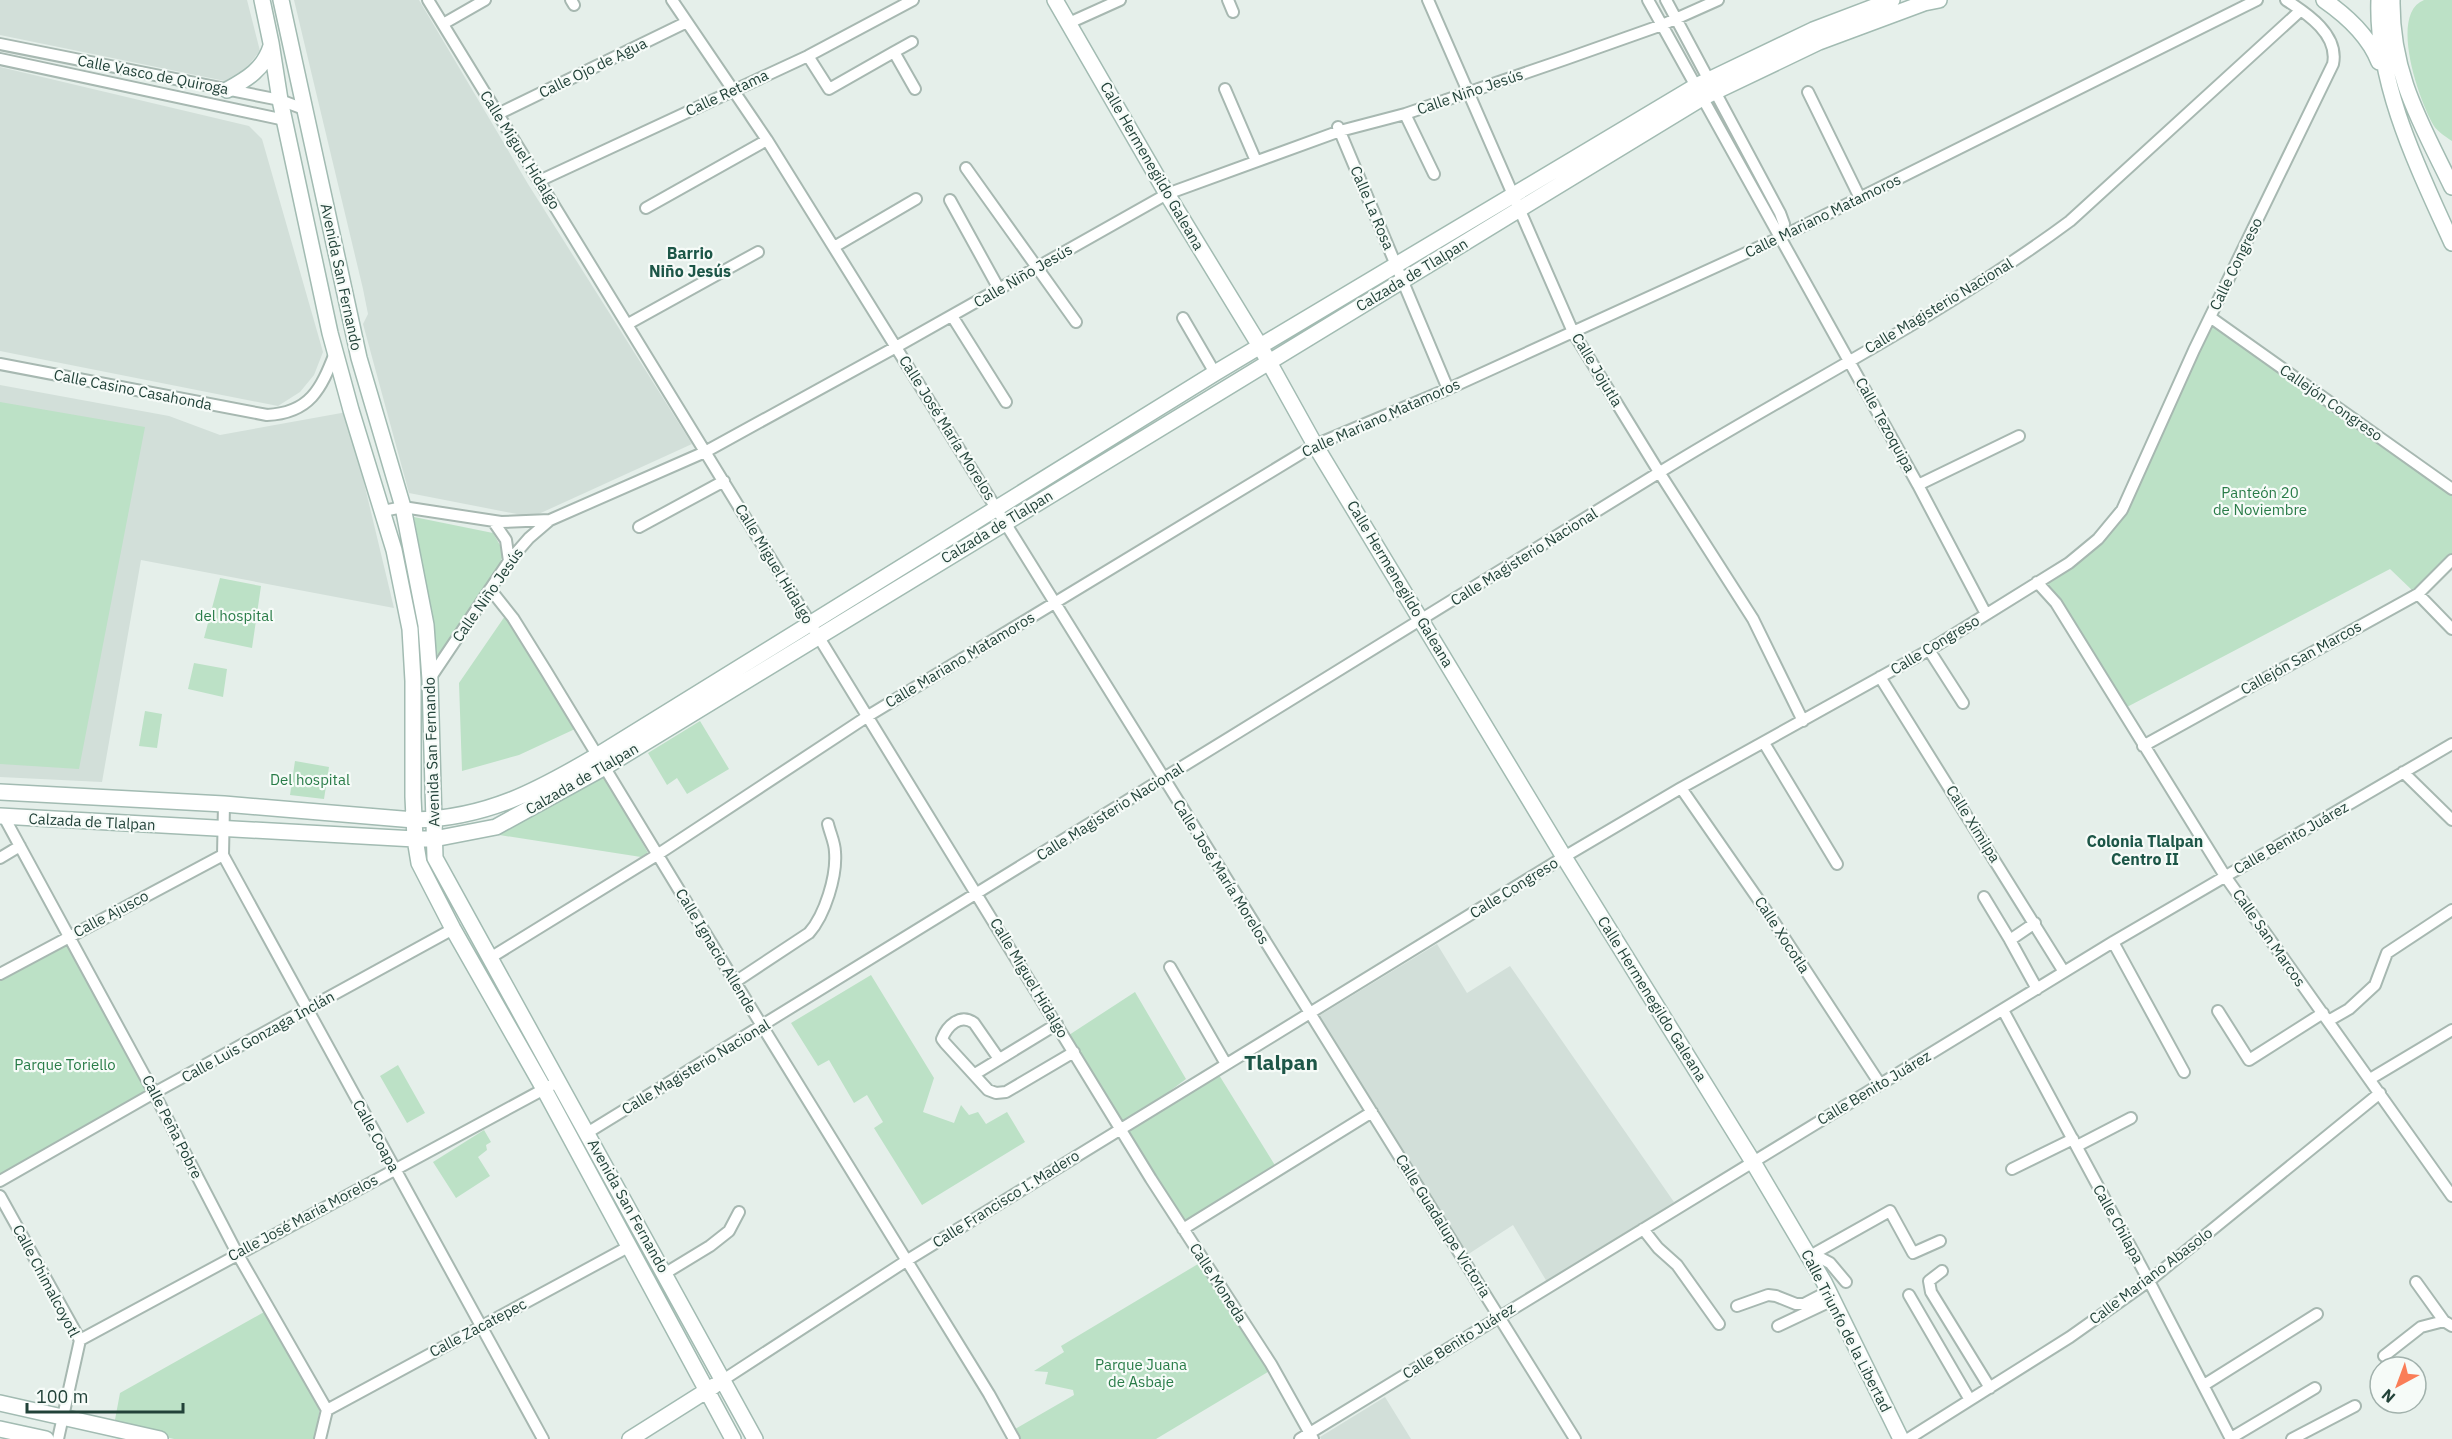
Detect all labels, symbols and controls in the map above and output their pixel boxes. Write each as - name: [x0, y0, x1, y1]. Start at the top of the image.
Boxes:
- street label: Calle Ojo de Agua: [536, 33, 650, 102]
- street label: Calle Vasco de Quiroga: [76, 51, 230, 98]
- street label: Calle Niño Jesús: [1414, 64, 1525, 119]
- street label: Calle Retama: [682, 65, 771, 120]
- street label: Calle Hermenegildo Galeana: [1096, 78, 1208, 253]
- street label: Calle Miguel Hidalgo: [476, 87, 565, 213]
- street label: Calle La Rosa: [1346, 163, 1399, 253]
- street label: Calle Mariano Matamoros: [1742, 169, 1904, 262]
- street label: Avenida San Fernando: [317, 202, 366, 352]
- street label: Calle Congreso: [2205, 214, 2266, 313]
- street label: Calzada de Tlalpan: [1352, 234, 1471, 315]
- street label: Calle Niño Jesús: [970, 240, 1076, 312]
- district label: Barrio Niño Jesús: [649, 243, 731, 281]
- street label: Calle Magisterio Nacional: [1861, 254, 2016, 357]
- street label: Calle Jojutla: [1568, 329, 1627, 410]
- street label: Calle José María Morelos: [895, 352, 1000, 504]
- street label: Callejón Congreso: [2276, 360, 2386, 445]
- street label: Calle Casino Casahonda: [52, 365, 214, 414]
- street label: Calle Mariano Matamoros: [1299, 374, 1463, 461]
- street label: Calle Tezoquipa: [1851, 374, 1919, 476]
- park label: Panteón 20 de Noviembre: [2213, 483, 2307, 519]
- street label: Calzada de Tlalpan: [937, 486, 1056, 567]
- street label: Calle Hermenegildo Galeana: [1343, 497, 1458, 671]
- street label: Calle Miguel Hidalgo: [731, 500, 818, 627]
- street label: Calle Magisterio Nacional: [1447, 504, 1601, 610]
- street label: Calle Niño Jesús: [448, 544, 527, 646]
- park label: del hospital: [195, 606, 273, 625]
- street label: Calle Mariano Matamoros: [881, 607, 1038, 712]
- street label: Calle Congreso: [1887, 610, 1983, 679]
- street label: Callejón San Marcos: [2237, 616, 2365, 699]
- street label: Avenida San Fernando: [419, 677, 444, 827]
- street label: Calzada de Tlalpan: [522, 739, 642, 819]
- street label: Calle Magisterio Nacional: [1033, 759, 1187, 865]
- park label: Del hospital: [270, 770, 350, 789]
- street label: Calle Ximilpa: [1942, 781, 2005, 866]
- street label: Calle José María Morelos: [1169, 796, 1274, 948]
- street label: Calle Benito Juárez: [2230, 797, 2352, 878]
- street label: Calzada de Tlalpan: [28, 809, 156, 834]
- district label: Colonia Tlalpan Centro II: [2087, 831, 2203, 869]
- street label: Calle Congreso: [1466, 853, 1561, 922]
- street label: Calle Ignacio Allende: [672, 885, 761, 1017]
- street label: Calle San Marcos: [2229, 885, 2310, 990]
- street label: Calle Ajusco: [70, 886, 152, 941]
- street label: Calle Xocotla: [1751, 893, 1814, 977]
- street label: Calle Hermenegildo Galeana: [1594, 913, 1711, 1085]
- street label: Calle Miguel Hidalgo: [986, 914, 1073, 1041]
- street label: Calle Luis Gonzaga Inclán: [178, 987, 338, 1087]
- street label: Calle Magisterio Nacional: [618, 1015, 773, 1118]
- street label: Calle Benito Juárez: [1813, 1046, 1934, 1129]
- district label: Tlalpan: [1244, 1048, 1318, 1076]
- park label: Parque Toriello: [14, 1055, 116, 1074]
- street label: Calle Peña Pobre: [138, 1072, 207, 1182]
- street label: Calle Coapa: [349, 1096, 404, 1175]
- street label: Avenida San Fernando: [584, 1136, 673, 1276]
- street label: Calle Francisco I. Madero: [929, 1146, 1083, 1252]
- street label: Calle Guadalupe Victoria: [1392, 1151, 1495, 1301]
- street label: Calle José María Morelos: [224, 1170, 381, 1265]
- street label: Calle Chilapa: [2089, 1181, 2148, 1267]
- street label: Calle Chimalcoyotl: [9, 1221, 84, 1340]
- street label: Calle Mariano Abasolo: [2085, 1223, 2216, 1328]
- street label: Calle Moneda: [1186, 1239, 1251, 1326]
- street label: Calle Triunfo de la Libertad: [1797, 1246, 1896, 1415]
- street label: Calle Zacatepec: [426, 1294, 530, 1361]
- street label: Calle Benito Juárez: [1399, 1298, 1519, 1383]
- park label: Parque Juana de Asbaje: [1095, 1355, 1187, 1391]
- north arrow: [2368, 1355, 2428, 1415]
- scale bar: [27, 1376, 183, 1414]
- text: 100 m: [36, 1385, 88, 1408]
- text: N: [2377, 1385, 2399, 1408]

